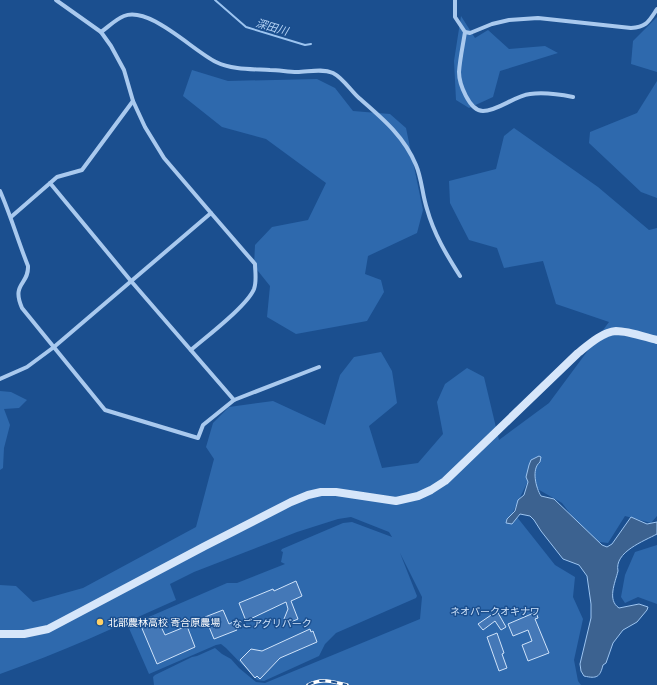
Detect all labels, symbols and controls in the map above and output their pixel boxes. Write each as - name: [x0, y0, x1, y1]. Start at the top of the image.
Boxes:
- water label: 深田川: [254, 17, 290, 38]
- park label: ネオパークオキナワ: [450, 606, 540, 617]
- marker: 北部農林高校 寄合原農場: [95, 617, 105, 627]
- place label: 北部農林高校 寄合原農場: [108, 617, 220, 628]
- park label: なごアグリパーク: [232, 618, 312, 629]

